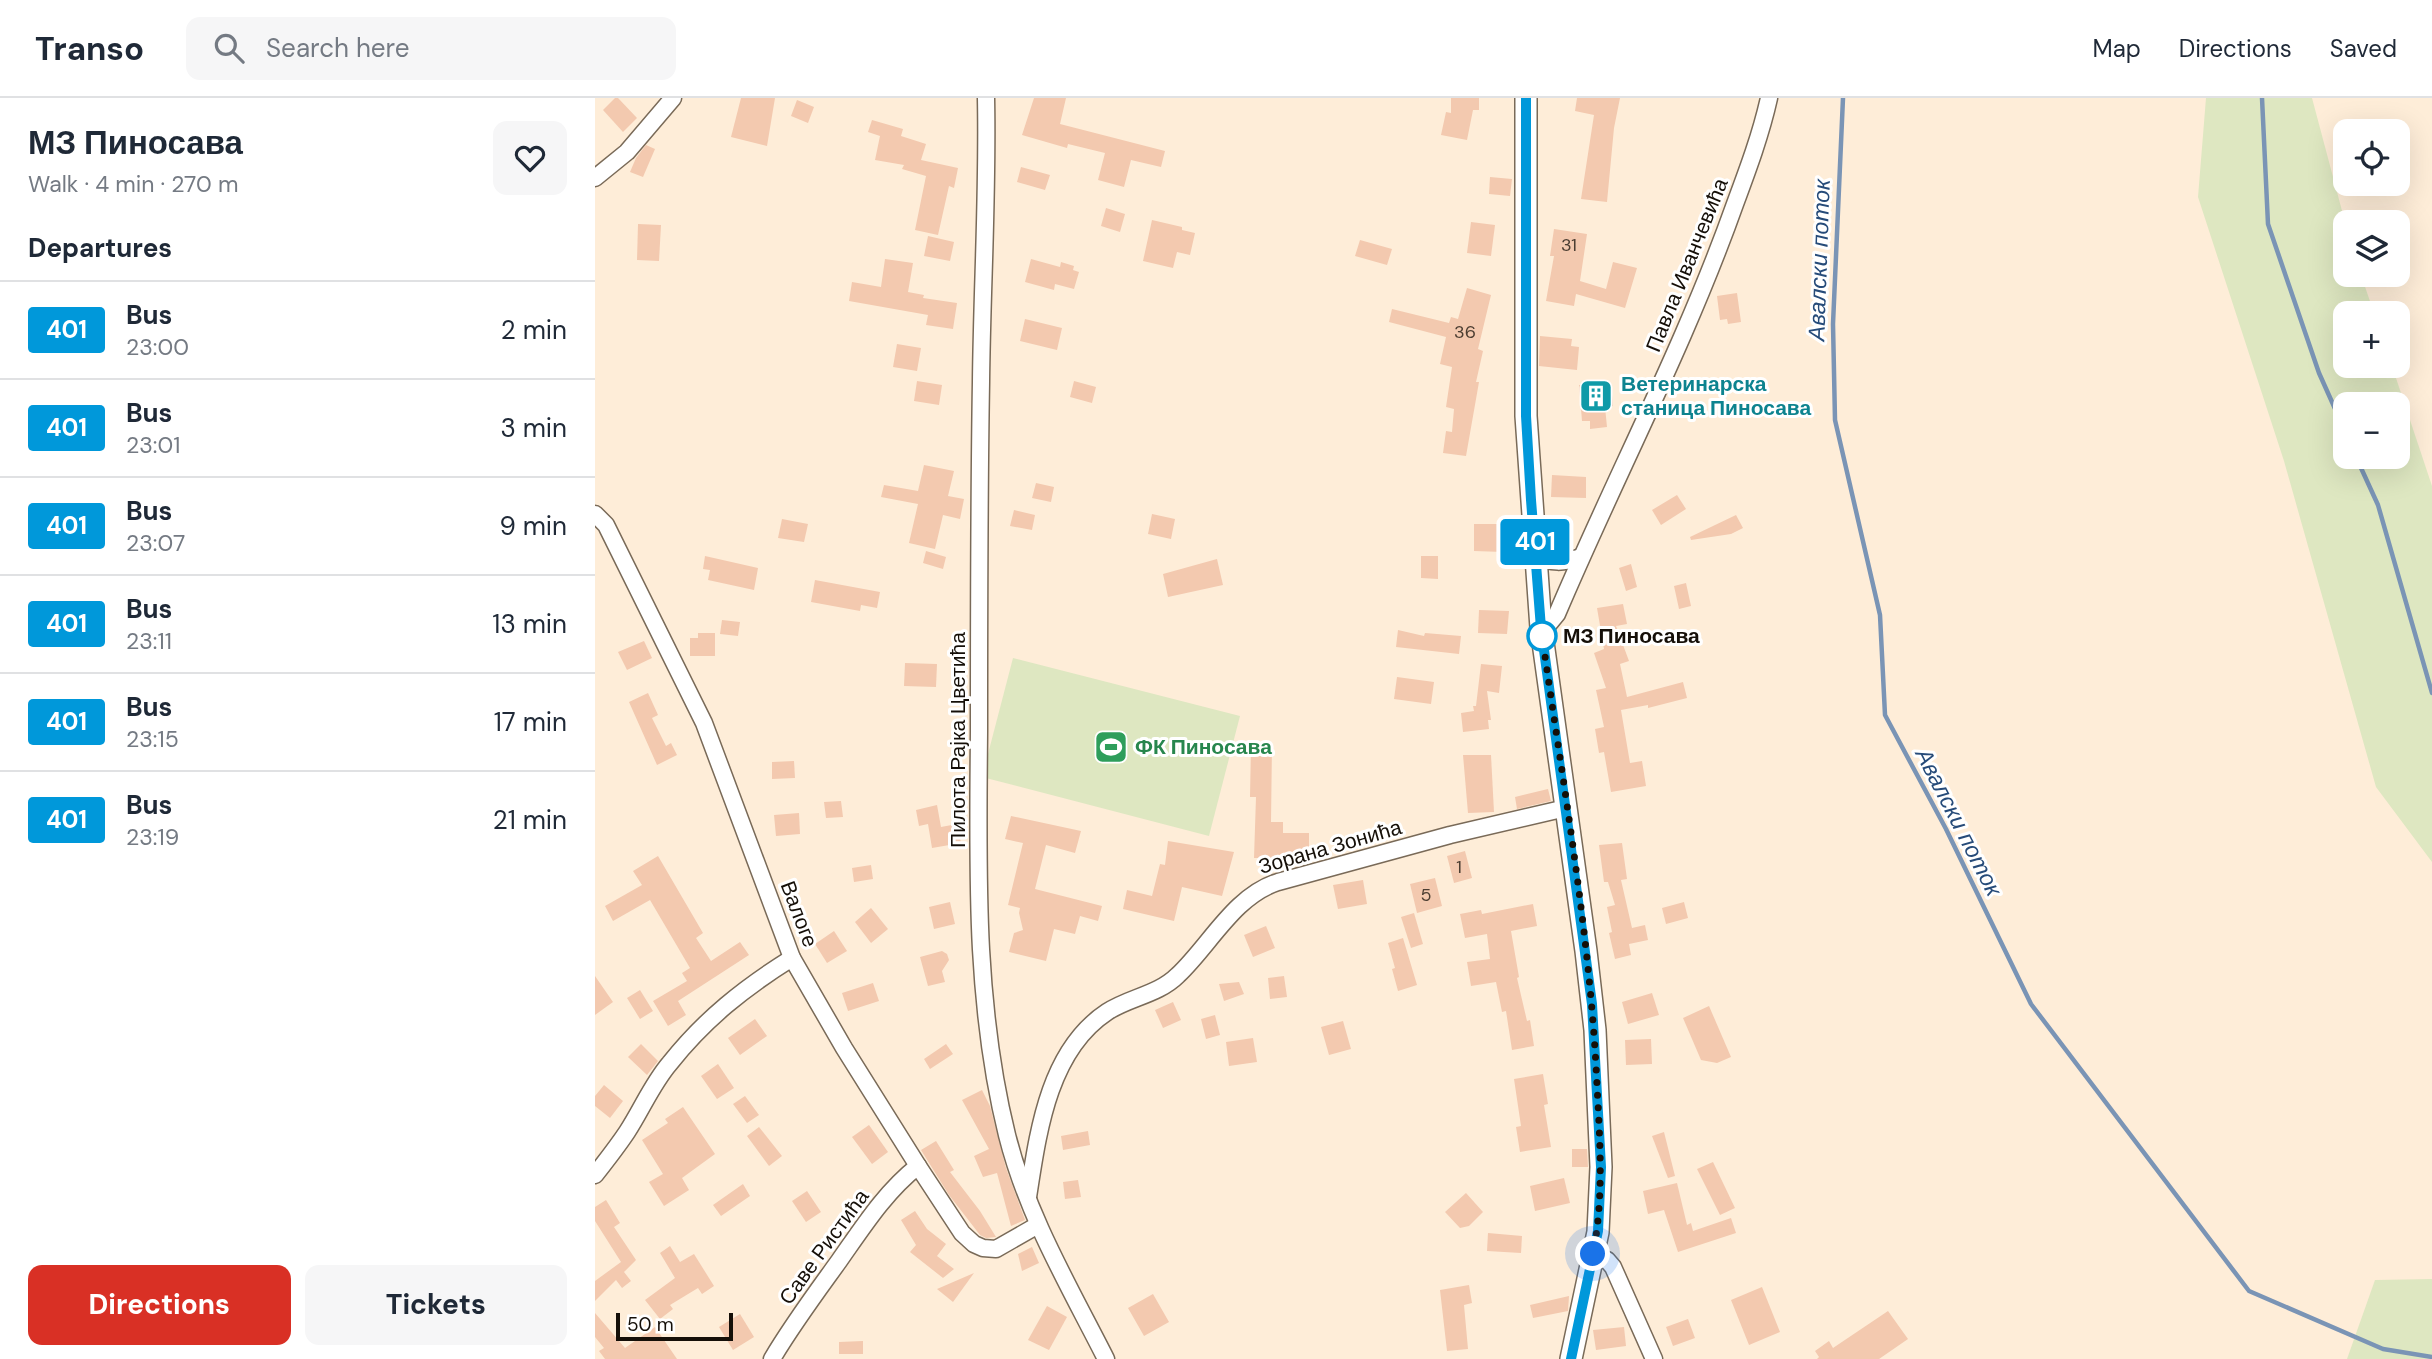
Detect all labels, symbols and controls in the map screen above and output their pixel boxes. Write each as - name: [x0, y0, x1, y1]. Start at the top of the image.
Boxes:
- search box: [186, 17, 676, 80]
- text: Transo: [35, 27, 144, 70]
- icon: search: [210, 29, 248, 67]
- text: Search here: [266, 31, 410, 65]
- text: Map: [2093, 33, 2141, 64]
- text: Directions: [2179, 33, 2292, 64]
- text: Saved: [2330, 33, 2397, 64]
- map controls: [2333, 119, 2410, 469]
- button: locate: [2333, 119, 2410, 196]
- text: МЗ Пиносава: [28, 121, 243, 164]
- button: heart: [493, 121, 567, 195]
- text: Walk · 4 min · 270 m: [28, 169, 238, 199]
- street label: Павла Иванчевића: [1639, 174, 1735, 356]
- water label: Авалски поток: [1801, 177, 1837, 343]
- button: layers: [2333, 210, 2410, 287]
- text: Departures: [28, 231, 172, 265]
- house number: 31: [1561, 233, 1577, 257]
- text: Bus: [126, 298, 172, 332]
- button: +: [2333, 301, 2410, 378]
- text: 2 min: [501, 313, 567, 347]
- text: 401: [46, 314, 87, 345]
- house number: 36: [1454, 320, 1476, 344]
- text: 23:00: [126, 332, 189, 362]
- place label: Ветеринарска станица Пиносава: [1621, 370, 1812, 422]
- building icon: Ветеринарска станица Пиносава: [1577, 377, 1615, 415]
- button: −: [2333, 392, 2410, 469]
- text: Bus: [126, 396, 172, 430]
- text: 3 min: [500, 411, 567, 445]
- text: 401: [46, 412, 87, 443]
- text: 23:01: [126, 430, 180, 460]
- text: Bus: [126, 494, 172, 528]
- text: 9 min: [499, 509, 567, 543]
- text: 401: [46, 510, 87, 541]
- line badge: 401: [1495, 519, 1575, 565]
- text: 401: [1514, 526, 1556, 557]
- text: 23:07: [126, 528, 185, 558]
- text: Bus: [126, 592, 172, 626]
- text: 13 min: [492, 607, 567, 641]
- text: 401: [46, 608, 87, 639]
- marker: МЗ Пиносава: [1527, 621, 1557, 651]
- place label: МЗ Пиносава: [1563, 622, 1700, 650]
- text: 23:11: [126, 626, 172, 656]
- street label: Пилота Рајка Цветића: [944, 632, 972, 848]
- text: Bus: [126, 690, 172, 724]
- text: 17 min: [494, 705, 567, 739]
- text: 401: [46, 706, 87, 737]
- text: 23:15: [126, 724, 179, 754]
- sports icon: ФК Пиносава: [1092, 728, 1130, 766]
- place label: ФК Пиносава: [1135, 733, 1272, 761]
- water label: Авалски поток: [1908, 741, 2010, 902]
- text: Bus: [126, 788, 172, 822]
- text: 21 min: [493, 803, 567, 837]
- text: 401: [46, 804, 87, 835]
- street label: Зорана Зонића: [1255, 813, 1405, 881]
- text: 23:19: [126, 822, 179, 852]
- house number: 1: [1456, 855, 1462, 879]
- street label: Валоге: [774, 877, 824, 951]
- house number: 5: [1421, 883, 1431, 907]
- street label: Саве Ристића: [773, 1183, 876, 1310]
- your location: [1575, 1236, 1610, 1271]
- button: Directions: [28, 1265, 291, 1345]
- button: Tickets: [305, 1265, 567, 1345]
- scale bar: [616, 1310, 733, 1342]
- text: 50 m: [627, 1312, 674, 1337]

